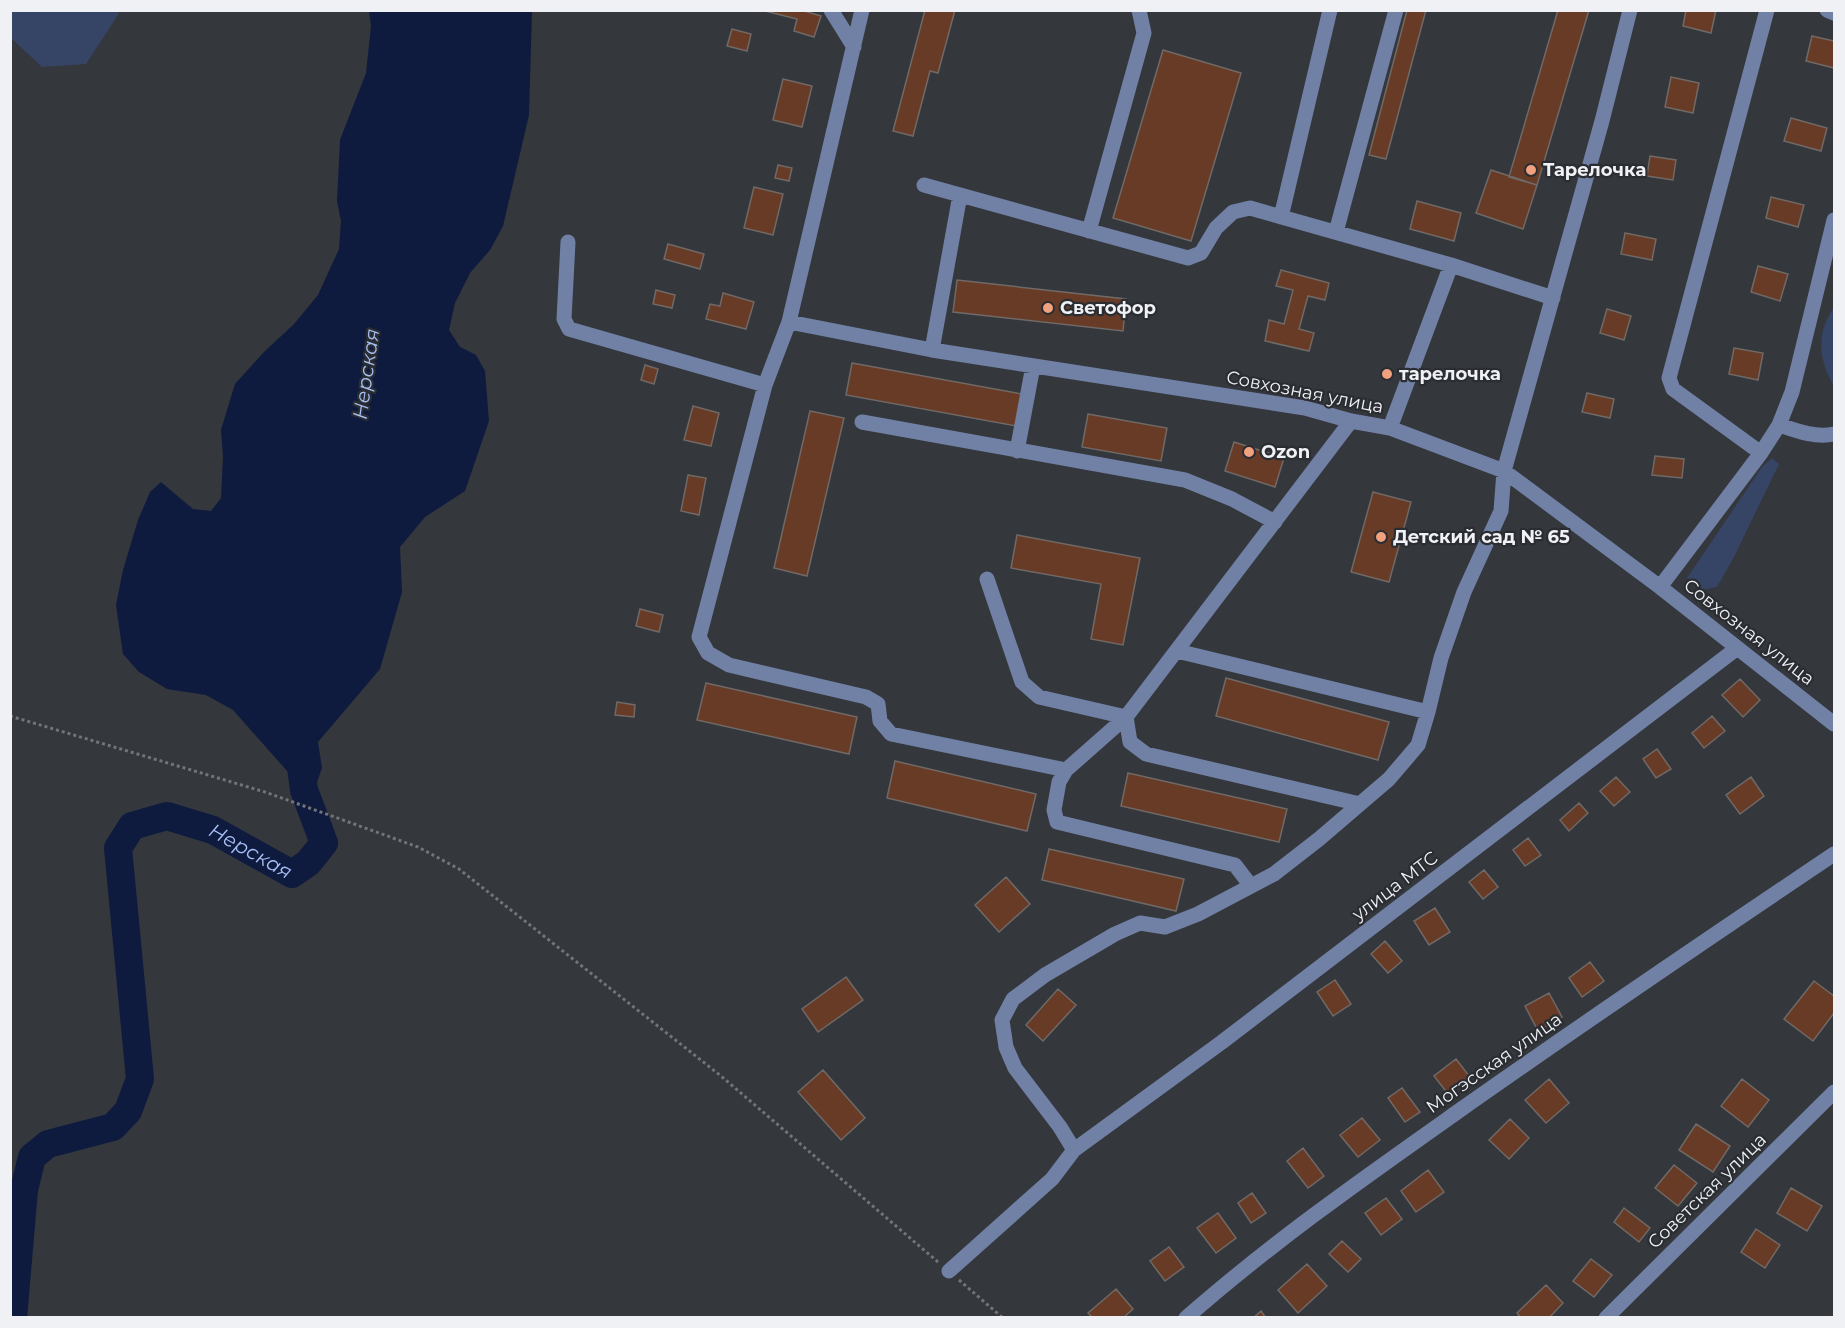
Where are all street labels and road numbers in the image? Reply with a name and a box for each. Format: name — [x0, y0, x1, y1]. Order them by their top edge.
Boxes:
street label: Совхозная улица — [1225, 366, 1385, 418]
street label: Совхозная улица — [1679, 574, 1819, 690]
street label: улица МТС — [1347, 847, 1442, 926]
street label: Могэсская улица — [1422, 1008, 1566, 1118]
street label: Советская улица — [1643, 1129, 1771, 1253]

